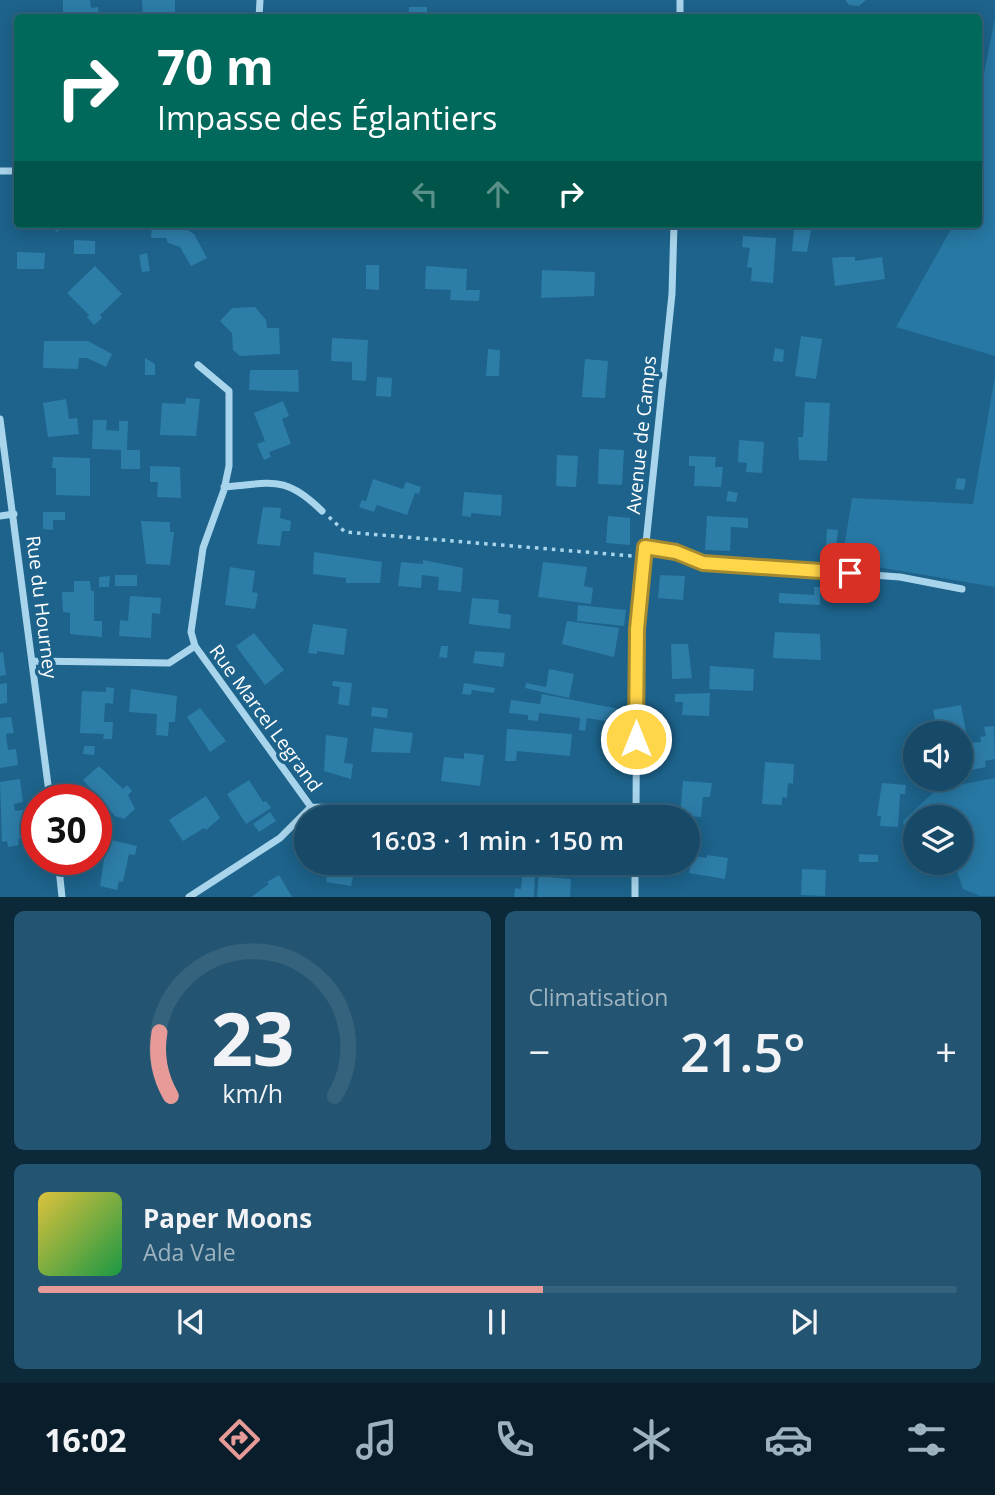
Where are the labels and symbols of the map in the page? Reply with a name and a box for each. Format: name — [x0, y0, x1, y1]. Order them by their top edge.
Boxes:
street label: Avenue de Camps — [620, 355, 662, 515]
street label: Rue du Hourney — [20, 534, 64, 680]
pin — [820, 543, 880, 603]
street label: Rue Marcel Legrand — [204, 639, 328, 797]
position arrow — [599, 702, 673, 776]
speed limit sign: 30 — [21, 784, 112, 875]

